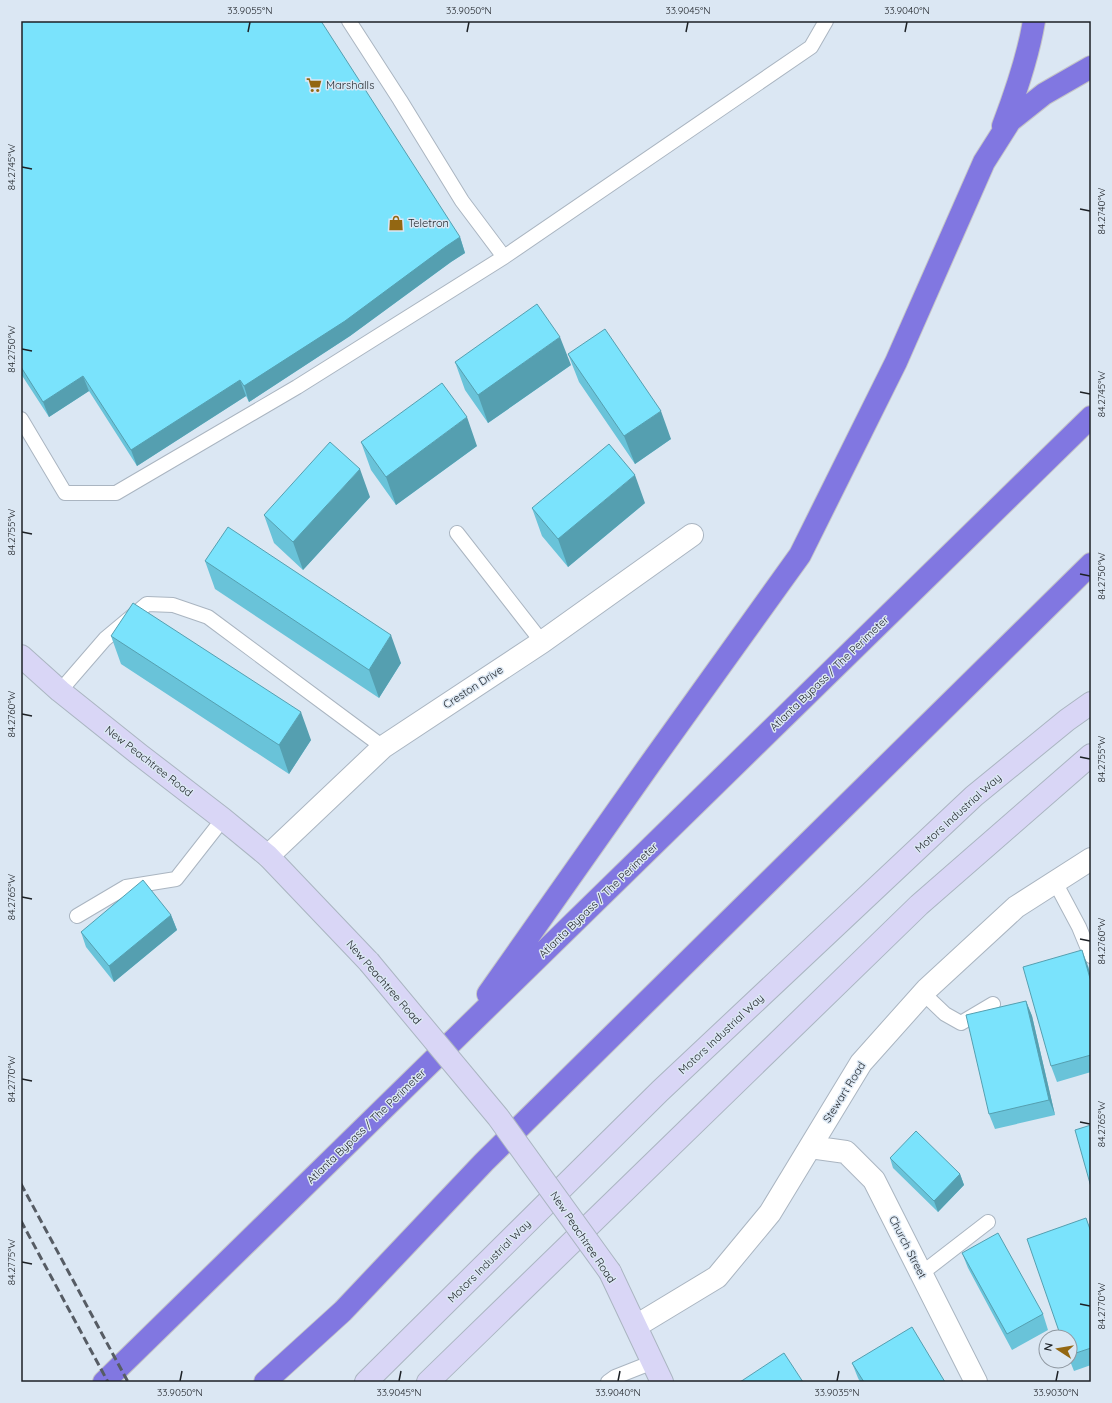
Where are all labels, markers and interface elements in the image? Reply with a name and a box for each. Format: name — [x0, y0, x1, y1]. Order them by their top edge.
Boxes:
text: 33.9055°N — [227, 4, 273, 17]
text: 33.9050°N — [446, 4, 492, 17]
text: 33.9045°N — [665, 4, 711, 17]
text: 33.9040°N — [884, 4, 930, 17]
supermarket icon: Marshalls — [305, 76, 323, 94]
place label: Marshalls — [326, 78, 374, 92]
text: 84.2745°W — [5, 143, 18, 190]
text: 84.2740°W — [1095, 187, 1108, 234]
shop icon: Teletron — [387, 214, 405, 232]
place label: Teletron — [408, 216, 449, 230]
text: 84.2750°W — [5, 325, 18, 373]
text: 84.2745°W — [1095, 370, 1108, 417]
text: 84.2755°W — [5, 508, 18, 555]
text: 84.2750°W — [1095, 552, 1108, 600]
street label: Atlanta Bypass / The Perimeter — [766, 612, 892, 734]
street label: Creston Drive — [440, 662, 506, 712]
text: 84.2760°W — [5, 690, 18, 737]
street label: New Peachtree Road — [102, 722, 196, 800]
text: 84.2755°W — [1095, 735, 1108, 782]
street label: Motors Industrial Way — [912, 770, 1004, 856]
street label: Atlanta Bypass / The Perimeter — [535, 839, 661, 961]
text: 84.2765°W — [5, 873, 18, 920]
text: 84.2760°W — [1095, 917, 1108, 964]
street label: New Peachtree Road — [344, 937, 424, 1027]
street label: Motors Industrial Way — [675, 991, 767, 1077]
text: 84.2770°W — [5, 1055, 18, 1103]
street label: Stewart Road — [820, 1059, 868, 1125]
street label: Atlanta Bypass / The Perimeter — [303, 1065, 429, 1187]
text: 84.2765°W — [1095, 1100, 1108, 1147]
street label: New Peachtree Road — [547, 1189, 619, 1285]
street label: Church Street — [886, 1213, 930, 1281]
street label: Motors Industrial Way — [445, 1217, 533, 1305]
text: 84.2775°W — [5, 1238, 18, 1285]
text: 84.2770°W — [1095, 1282, 1108, 1330]
north arrow — [1038, 1329, 1078, 1369]
text: N — [1041, 1342, 1056, 1352]
text: 33.9050°N — [157, 1386, 203, 1399]
text: 33.9045°N — [376, 1386, 422, 1399]
text: 33.9040°N — [595, 1386, 641, 1399]
text: 33.9035°N — [814, 1386, 860, 1399]
text: 33.9030°N — [1033, 1386, 1079, 1399]

